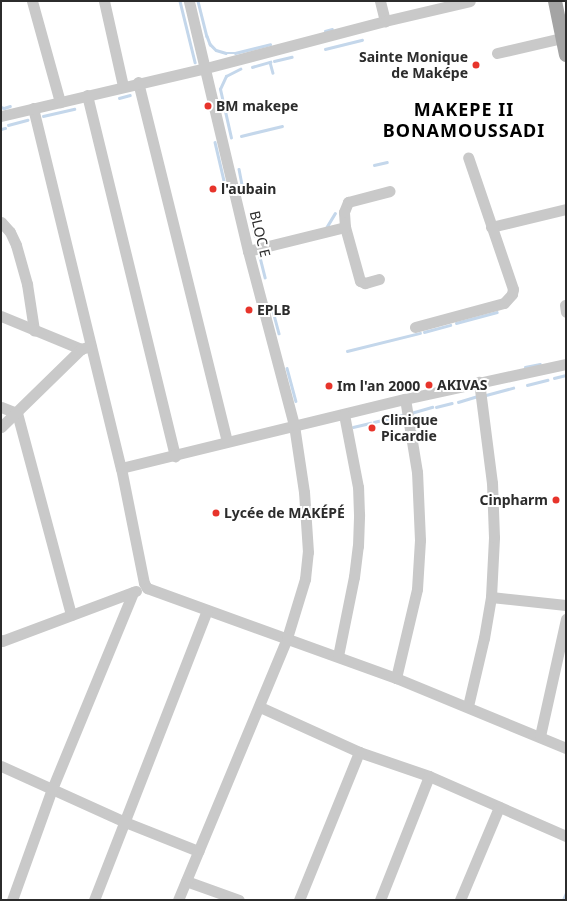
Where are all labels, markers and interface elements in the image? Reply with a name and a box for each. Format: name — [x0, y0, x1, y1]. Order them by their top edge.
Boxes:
place label: Sainte Monique de Maképe — [359, 49, 468, 82]
marker: Sainte Monique de Maképe — [471, 60, 481, 70]
place label: BM makepe — [216, 98, 298, 114]
district label: MAKEPE II BONAMOUSSADI — [383, 99, 545, 142]
marker: BM makepe — [203, 101, 213, 111]
place label: l'aubain — [221, 181, 276, 197]
marker: l'aubain — [208, 184, 218, 194]
street label: BLOC E — [246, 209, 274, 259]
place label: EPLB — [257, 302, 291, 318]
marker: EPLB — [244, 305, 254, 315]
place label: AKIVAS — [437, 377, 487, 393]
place label: Im l'an 2000 — [337, 378, 420, 394]
marker: AKIVAS — [424, 380, 434, 390]
marker: Im l'an 2000 — [324, 381, 334, 391]
place label: Clinique Picardie — [381, 412, 438, 444]
marker: Clinique Picardie — [366, 422, 378, 434]
place label: Cinpharm — [479, 492, 548, 508]
marker: Cinpharm — [551, 495, 561, 505]
place label: Lycée de MAKÉPÉ — [224, 505, 345, 521]
marker: Lycée de MAKÉPÉ — [211, 508, 221, 518]

